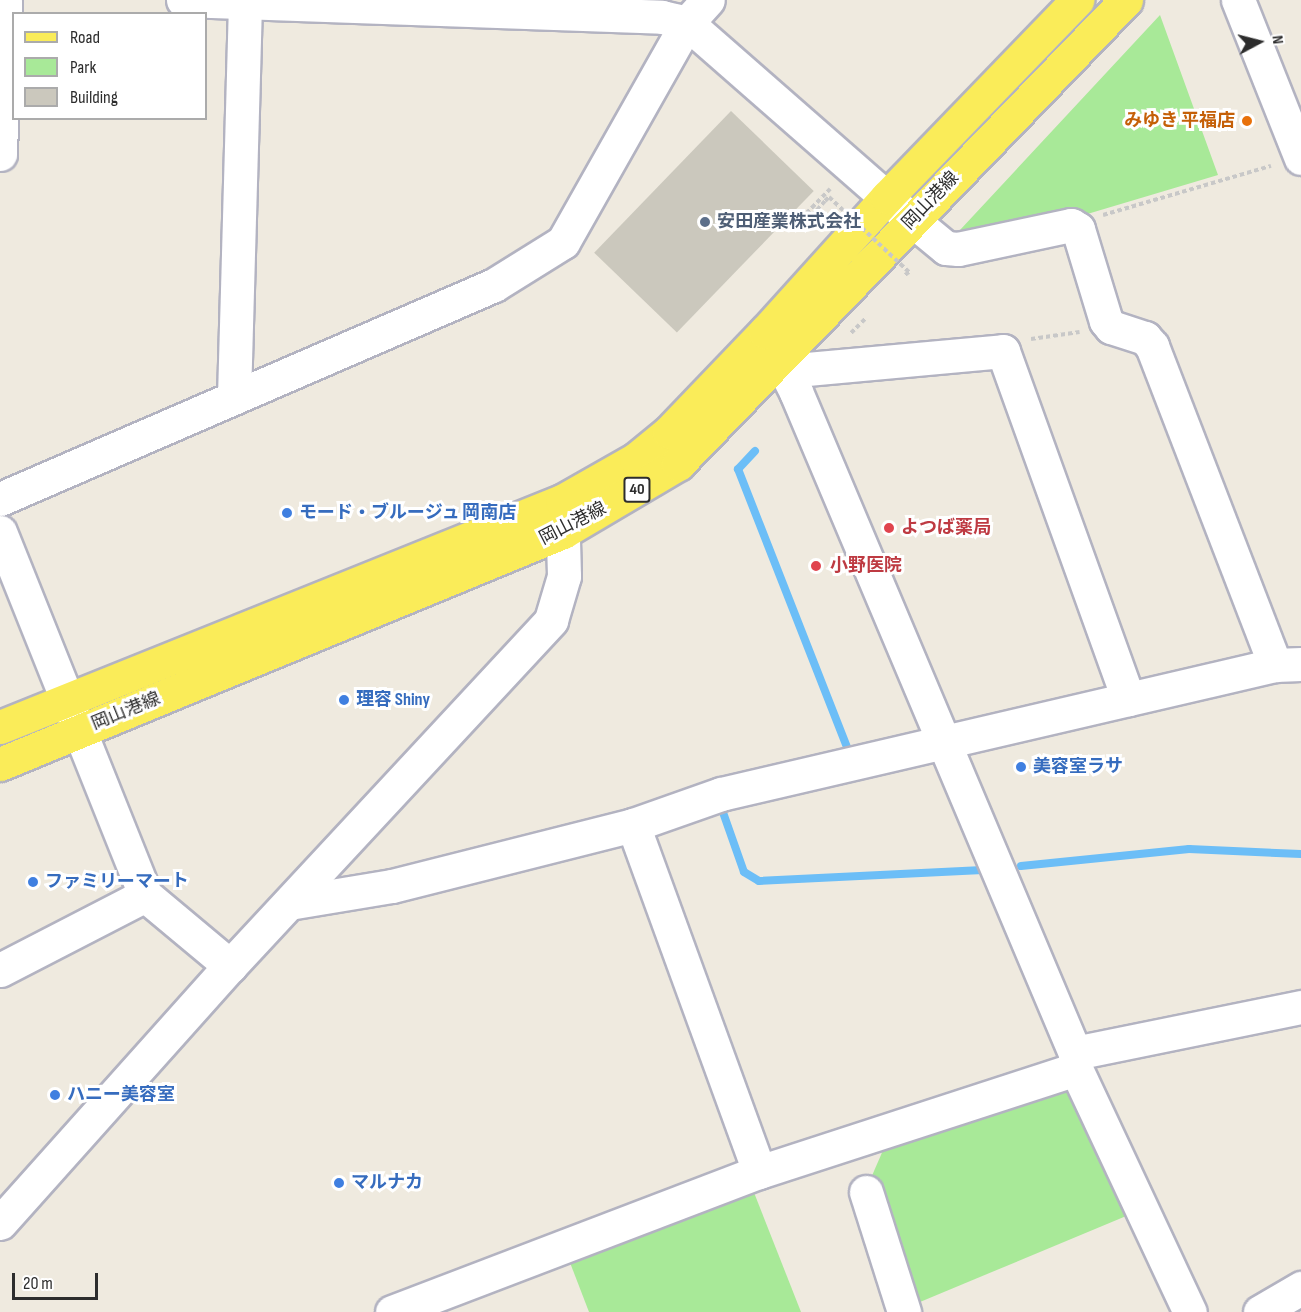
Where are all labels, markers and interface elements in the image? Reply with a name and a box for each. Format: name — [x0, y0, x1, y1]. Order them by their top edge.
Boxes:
legend — [12, 12, 207, 120]
north arrow — [1229, 12, 1289, 72]
text: Road — [70, 27, 100, 48]
text: N — [1267, 34, 1287, 45]
text: Park — [70, 57, 96, 78]
text: Building — [70, 87, 118, 108]
place label: みゆき 平福店 — [1124, 110, 1235, 132]
marker: みゆき 平福店 — [1240, 114, 1254, 128]
street label: 岡山港線 — [898, 168, 964, 234]
place label: 安田産業株式会社 — [717, 211, 861, 233]
marker: 安田産業株式会社 — [698, 215, 712, 229]
road number: 40 — [622, 477, 652, 503]
street label: 岡山港線 — [536, 498, 610, 550]
place label: モード・ブルージュ 岡南店 — [299, 502, 518, 524]
marker: モード・ブルージュ 岡南店 — [280, 506, 294, 520]
place label: よつば薬局 — [901, 517, 991, 539]
marker: よつば薬局 — [882, 521, 896, 535]
place label: 小野医院 — [830, 555, 902, 577]
marker: 小野医院 — [807, 557, 825, 575]
street label: 岡山港線 — [89, 689, 163, 735]
place label: 理容 Shiny — [356, 689, 430, 711]
marker: 理容 Shiny — [337, 693, 351, 707]
place label: 美容室ラサ — [1033, 756, 1123, 778]
marker: 美容室ラサ — [1014, 760, 1028, 774]
place label: ファミリーマート — [45, 871, 189, 893]
marker: ファミリーマート — [26, 875, 40, 889]
place label: ハニー美容室 — [67, 1084, 175, 1106]
marker: ハニー美容室 — [48, 1088, 62, 1102]
place label: マルナカ — [351, 1172, 423, 1194]
marker: マルナカ — [332, 1176, 346, 1190]
scale bar — [15, 1261, 100, 1299]
text: 20 m — [23, 1273, 53, 1294]

